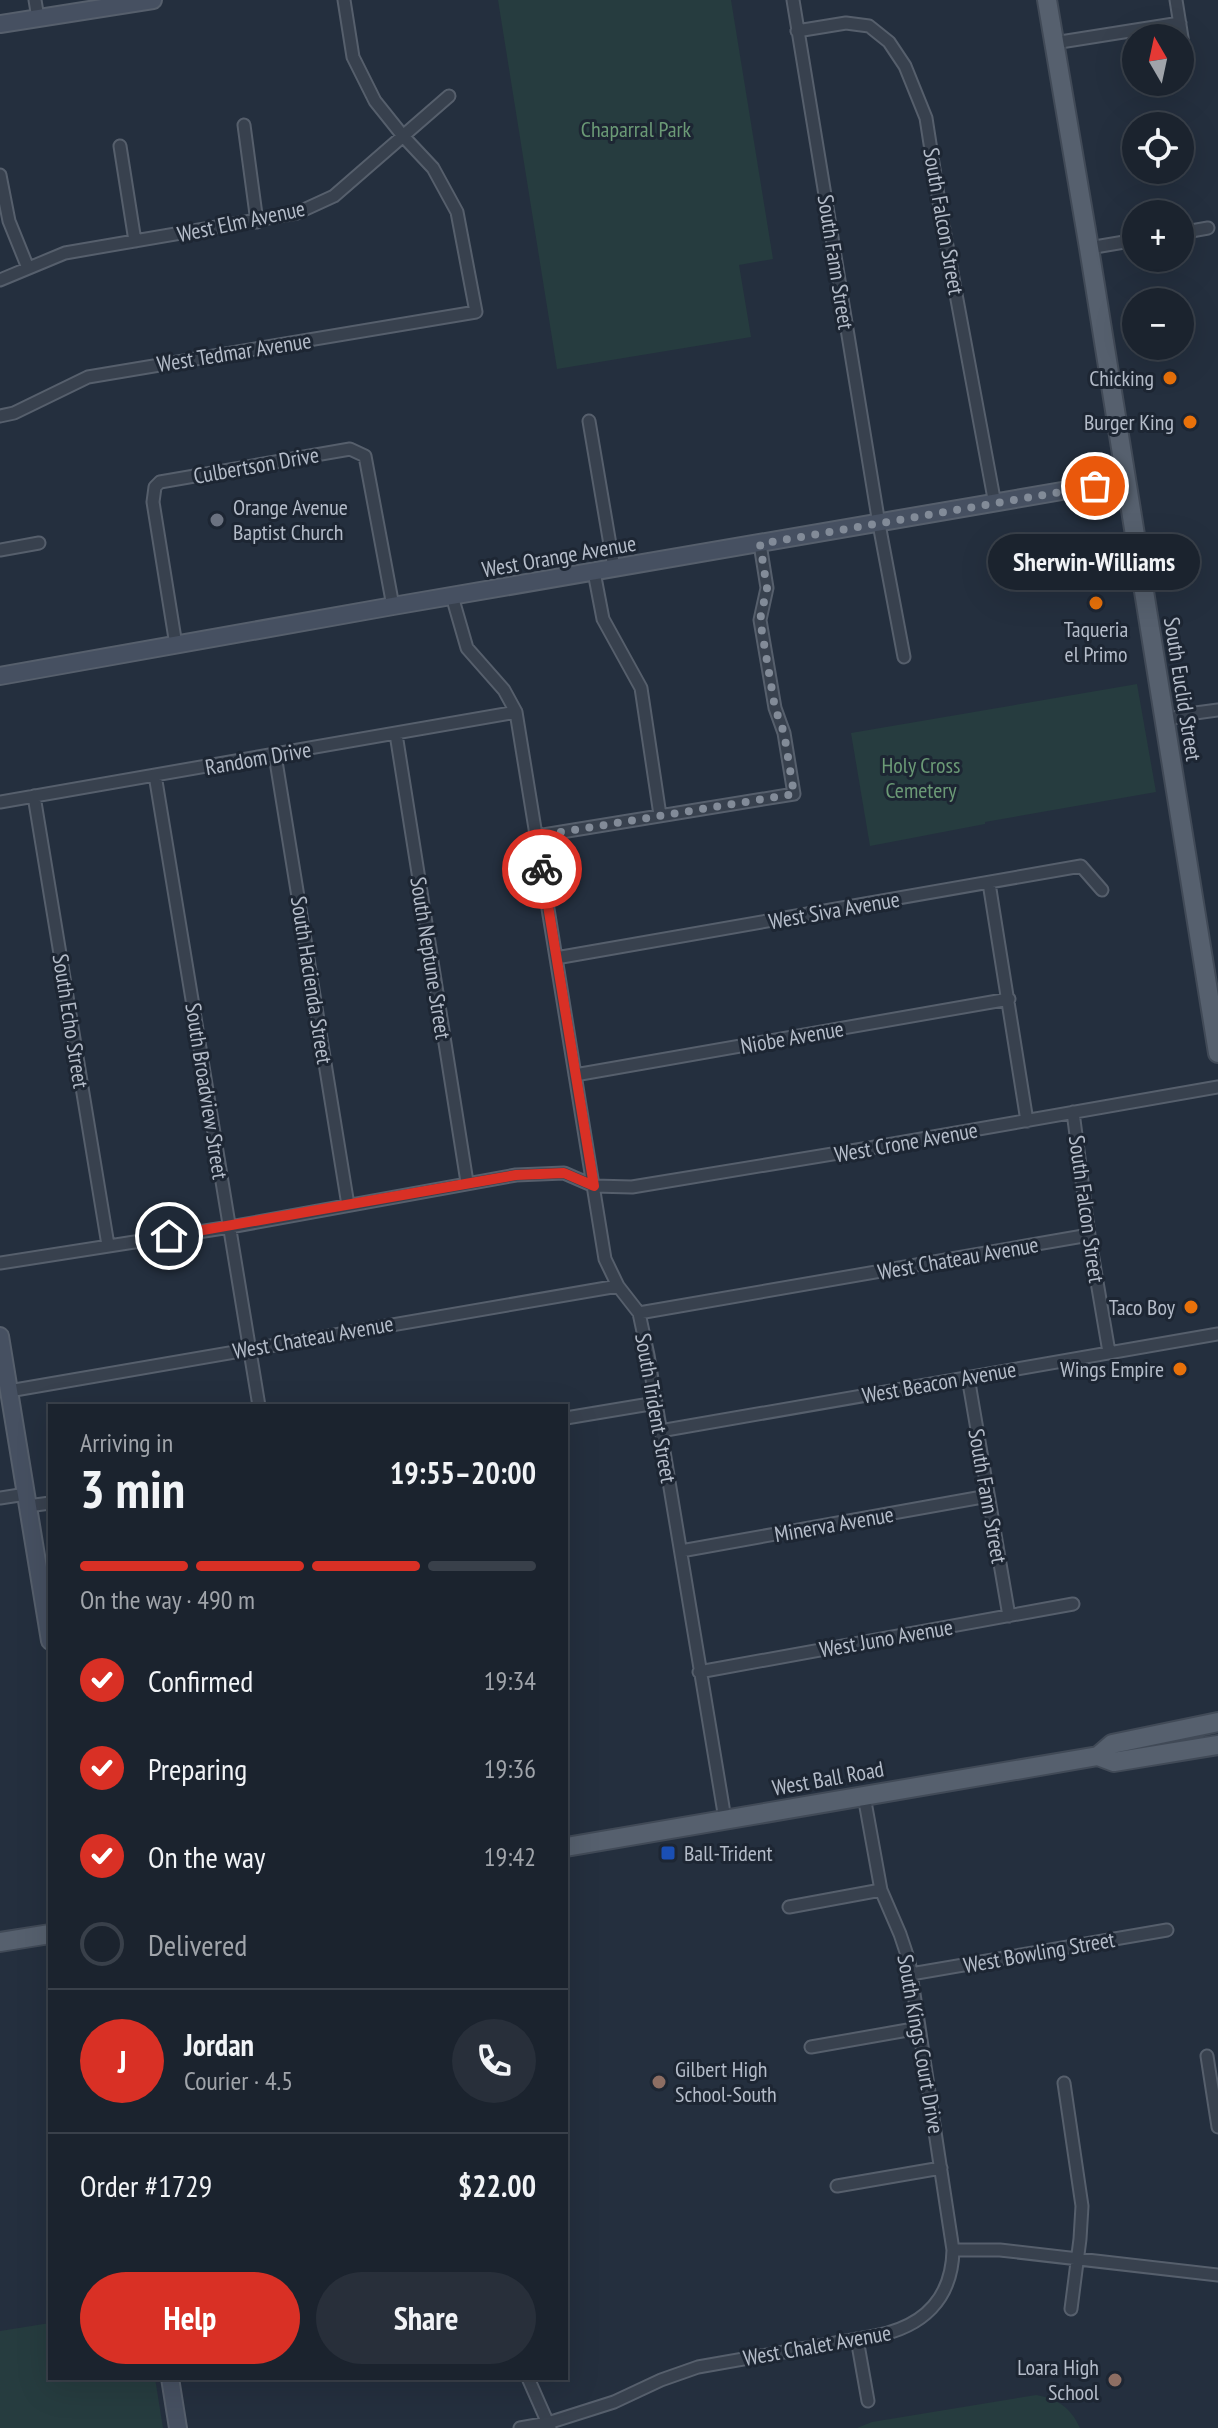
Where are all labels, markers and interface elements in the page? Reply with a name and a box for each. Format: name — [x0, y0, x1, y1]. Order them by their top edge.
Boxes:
north arrow — [1122, 24, 1194, 96]
map controls — [1122, 24, 1194, 360]
button: locate — [1122, 112, 1194, 184]
park label: Chaparral Park — [581, 115, 692, 143]
street label: South Falcon Street — [917, 145, 971, 297]
street label: South Fann Street — [812, 193, 860, 331]
street label: West Elm Avenue — [175, 194, 307, 248]
button: + — [1122, 200, 1194, 272]
button: − — [1122, 288, 1194, 360]
street label: West Tedmar Avenue — [155, 326, 313, 378]
place label: Chicking — [1089, 364, 1154, 392]
marker: Chicking — [1161, 369, 1179, 387]
place label: Burger King — [1084, 408, 1174, 436]
marker: Burger King — [1181, 413, 1199, 431]
street label: Culbertson Drive — [191, 440, 321, 490]
pin — [1061, 452, 1129, 520]
icon: bag — [1073, 464, 1117, 508]
place label: Orange Avenue Baptist Church — [233, 493, 348, 546]
marker: Orange Avenue Baptist Church — [208, 511, 226, 529]
street label: West Orange Avenue — [480, 529, 638, 583]
callout: Sherwin-Williams — [989, 534, 1201, 590]
text: Sherwin-Williams — [1013, 545, 1175, 578]
marker: Taqueria el Primo — [1087, 594, 1105, 612]
place label: Taqueria el Primo — [1064, 615, 1128, 668]
street label: South Euclid Street — [1158, 615, 1208, 763]
street label: Random Drive — [203, 735, 313, 781]
park label: Holy Cross Cemetery — [882, 751, 960, 804]
courier — [502, 829, 582, 909]
icon: bike — [520, 847, 564, 891]
street label: South Neptune Street — [404, 875, 458, 1041]
street label: West Siva Avenue — [766, 885, 902, 935]
street label: South Hacienda Street — [285, 894, 339, 1066]
street label: South Echo Street — [47, 952, 95, 1090]
street label: South Broadview Street — [179, 1001, 235, 1181]
street label: Niobe Avenue — [738, 1014, 846, 1060]
street label: West Crone Avenue — [832, 1116, 980, 1168]
street label: South Falcon Street — [1063, 1133, 1111, 1285]
pin — [135, 1202, 203, 1270]
icon: home — [147, 1214, 191, 1258]
street label: West Chateau Avenue — [875, 1230, 1041, 1286]
place label: Taco Boy — [1109, 1293, 1176, 1321]
marker: Taco Boy — [1182, 1298, 1200, 1316]
street label: West Chateau Avenue — [230, 1309, 396, 1365]
street label: South Trident Street — [629, 1331, 683, 1485]
street label: West Beacon Avenue — [860, 1355, 1018, 1409]
place label: Wings Empire — [1060, 1355, 1164, 1383]
marker: Wings Empire — [1171, 1360, 1189, 1378]
text: Arriving in — [80, 1426, 173, 1459]
street label: South Fann Street — [962, 1426, 1014, 1566]
text: 19:55–20:00 — [390, 1453, 536, 1492]
text: 3 min — [80, 1455, 185, 1522]
street label: Minerva Avenue — [772, 1500, 896, 1548]
text: On the way · 490 m — [80, 1583, 255, 1616]
street label: West Juno Avenue — [817, 1612, 955, 1664]
icon: check — [80, 1658, 124, 1702]
text: Confirmed — [148, 1661, 253, 1700]
text: 19:34 — [484, 1664, 536, 1697]
icon: check — [80, 1746, 124, 1790]
text: Preparing — [148, 1749, 247, 1788]
text: 19:36 — [484, 1752, 536, 1785]
street label: West Ball Road — [770, 1754, 886, 1802]
icon: check — [80, 1834, 124, 1878]
text: On the way — [148, 1837, 265, 1876]
place label: Ball-Trident — [684, 1839, 773, 1867]
text: 19:42 — [484, 1840, 536, 1873]
marker: Ball-Trident — [659, 1844, 677, 1862]
text: Delivered — [148, 1925, 247, 1964]
street label: West Bowling Street — [961, 1925, 1117, 1979]
street label: South Kings Court Drive — [891, 1952, 951, 2136]
button: phone — [452, 2019, 536, 2103]
text: Jordan — [184, 2025, 254, 2064]
text: J — [118, 2042, 126, 2081]
place label: Gilbert High School-South — [675, 2055, 777, 2108]
text: Courier · 4.5 — [184, 2064, 293, 2097]
marker: Gilbert High School-South — [650, 2073, 668, 2091]
text: Order #1729 — [80, 2166, 212, 2205]
text: $22.00 — [458, 2166, 536, 2205]
button: Help — [80, 2272, 300, 2364]
button: Share — [316, 2272, 536, 2364]
street label: West Chalet Avenue — [741, 2318, 893, 2372]
place label: Loara High School — [1017, 2353, 1100, 2406]
marker: Loara High School — [1106, 2371, 1124, 2389]

